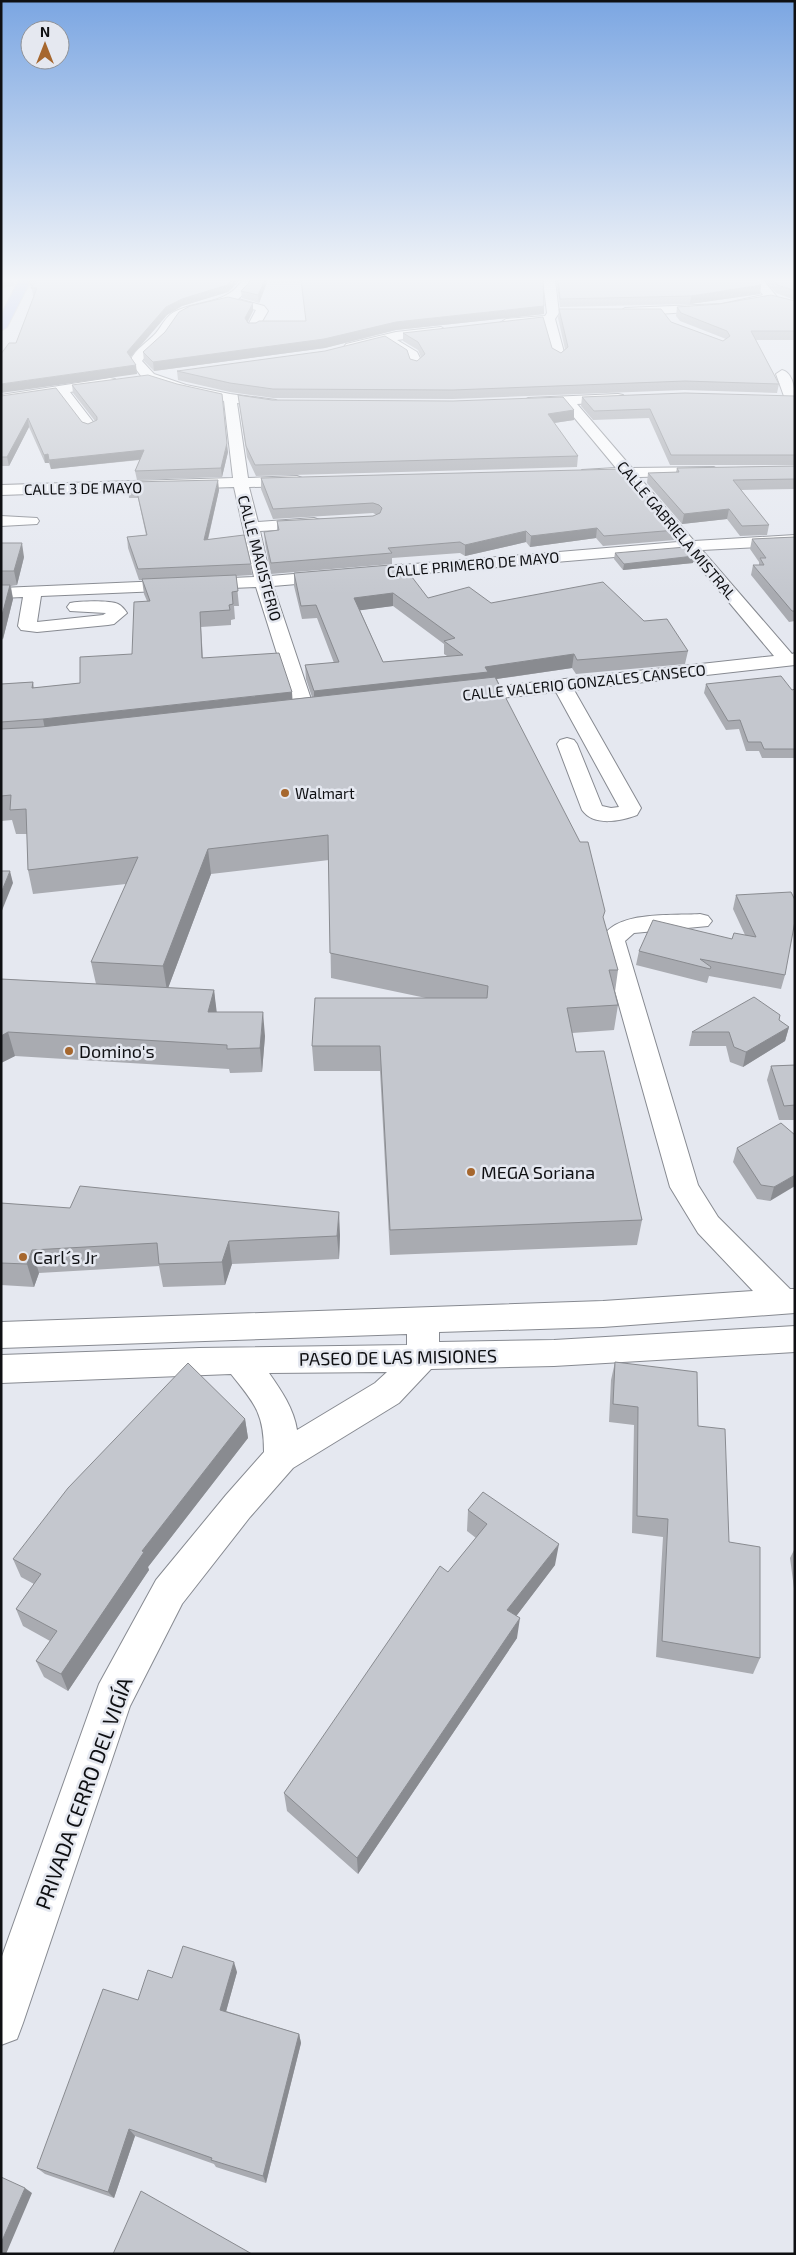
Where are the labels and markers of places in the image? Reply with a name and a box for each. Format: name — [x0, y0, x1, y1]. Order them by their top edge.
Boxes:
place label: Walmart — [295, 784, 355, 802]
marker: Walmart — [279, 787, 291, 799]
place label: Domino's — [79, 1040, 155, 1062]
marker: Domino's — [63, 1045, 75, 1057]
place label: MEGA Soriana — [481, 1161, 595, 1183]
marker: MEGA Soriana — [465, 1166, 477, 1178]
place label: Carl´s Jr — [33, 1246, 98, 1268]
marker: Carl´s Jr — [17, 1251, 29, 1263]

